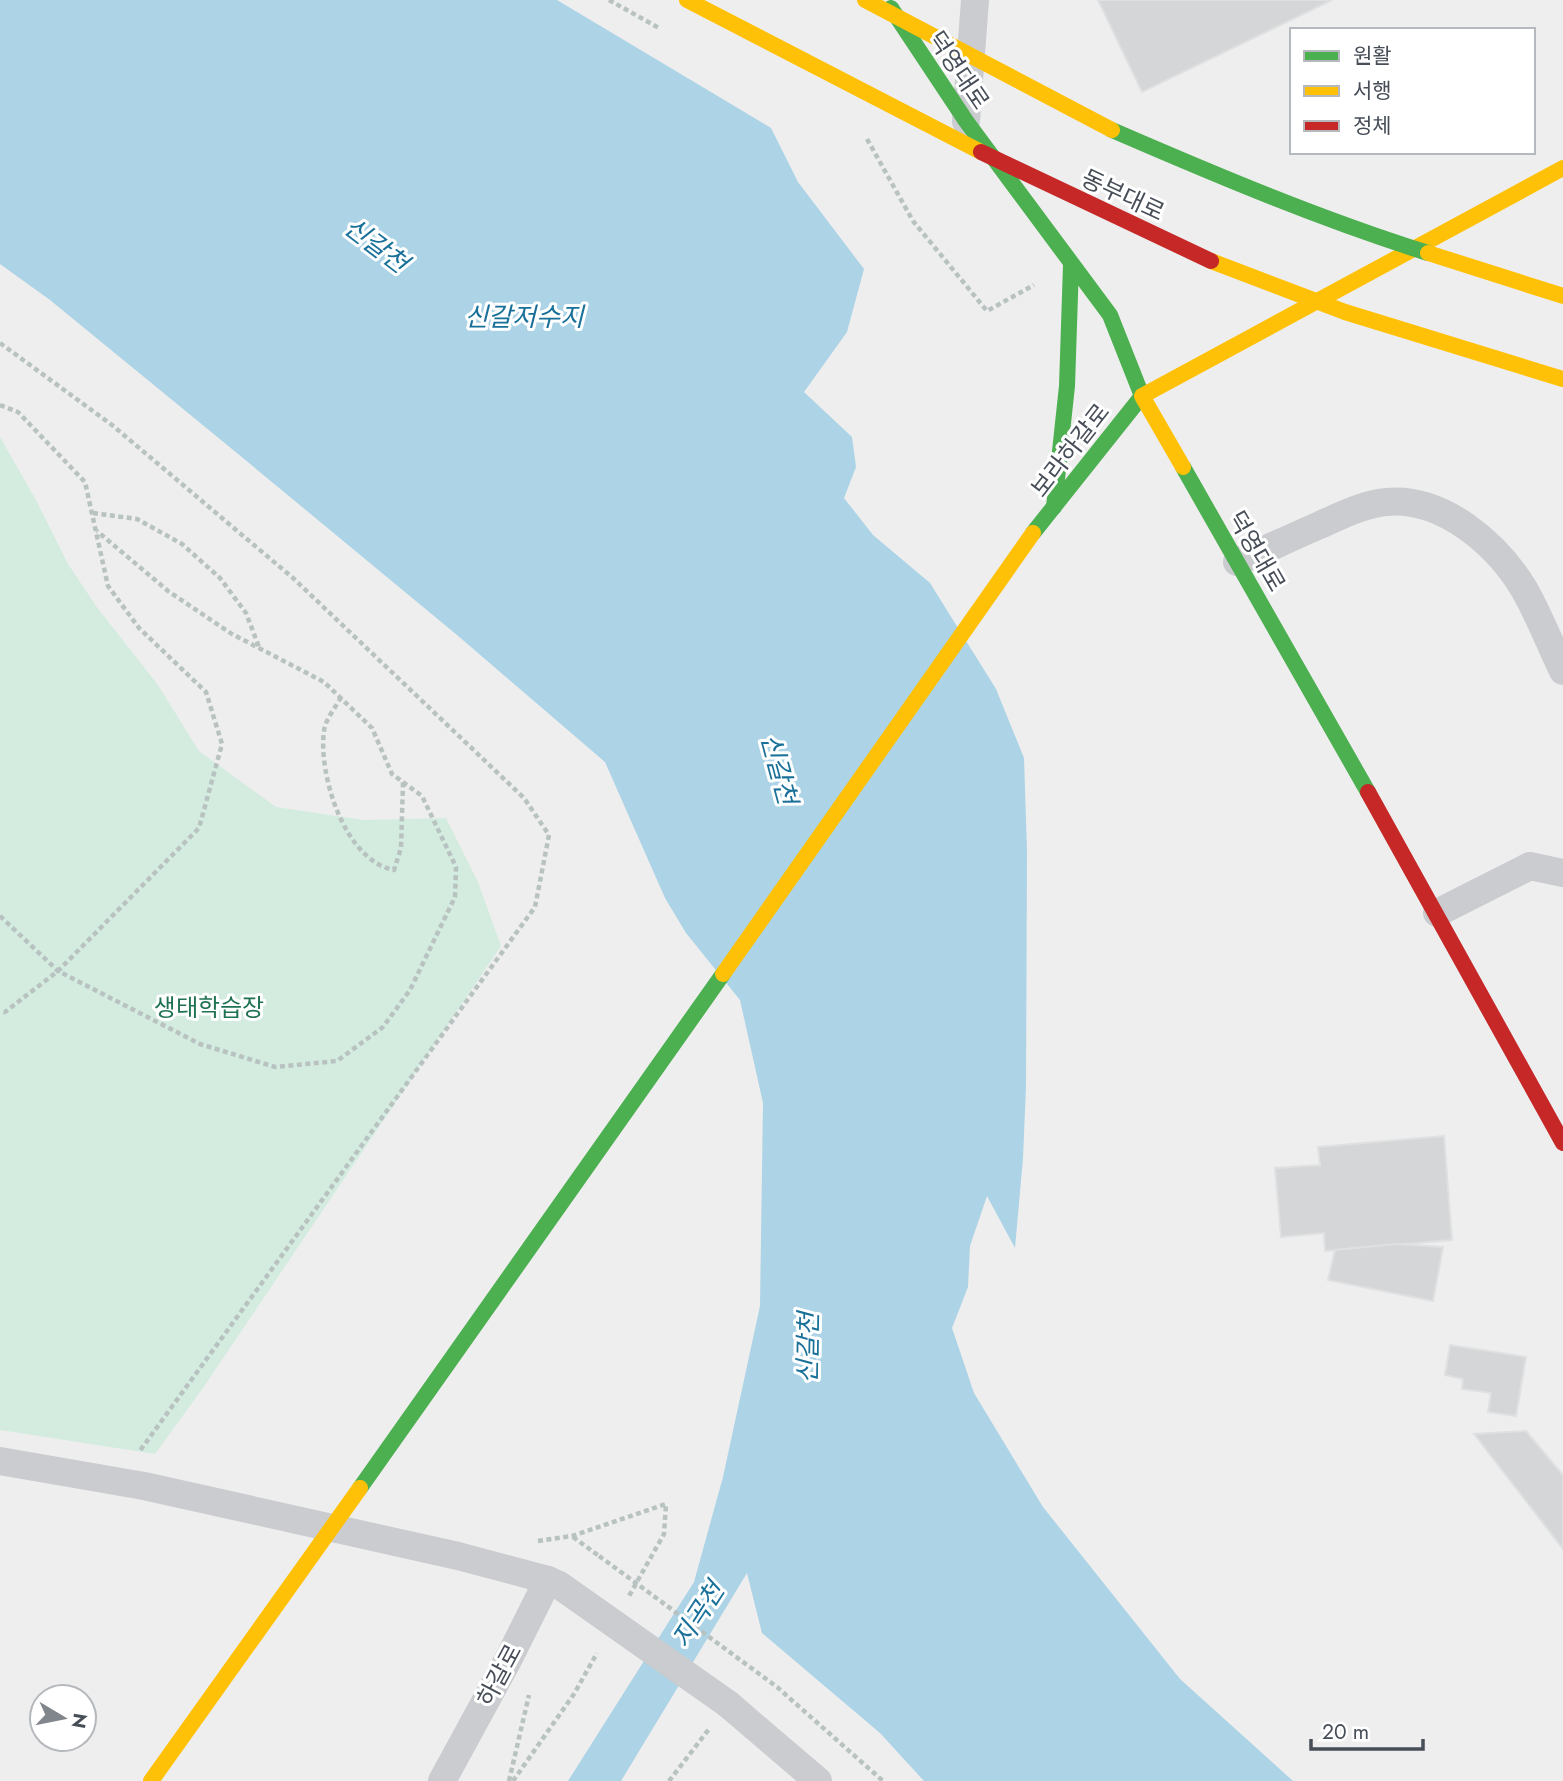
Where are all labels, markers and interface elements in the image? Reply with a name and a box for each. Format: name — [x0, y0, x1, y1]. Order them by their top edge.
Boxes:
street label: 덕영대로 — [920, 24, 998, 116]
legend — [1290, 28, 1535, 154]
text: 원활 — [1353, 41, 1392, 71]
text: 서행 — [1353, 76, 1392, 106]
text: 정체 — [1353, 111, 1392, 141]
street label: 동부대로 — [1076, 160, 1170, 230]
water label: 신갈천 — [336, 208, 419, 284]
water label: 신갈저수지 — [464, 298, 586, 336]
street label: 보라하갈로 — [1022, 396, 1118, 504]
street label: 덕영대로 — [1220, 504, 1294, 598]
water label: 신갈천 — [751, 729, 807, 812]
park label: 생태학습장 — [154, 990, 264, 1025]
water label: 신갈천 — [788, 1309, 828, 1384]
water label: 지곡천 — [663, 1572, 735, 1655]
street label: 하갈로 — [468, 1638, 530, 1712]
north arrow — [28, 1683, 98, 1753]
scale bar — [1311, 1708, 1423, 1752]
text: N — [65, 1711, 94, 1731]
text: 20 m — [1322, 1717, 1369, 1747]

